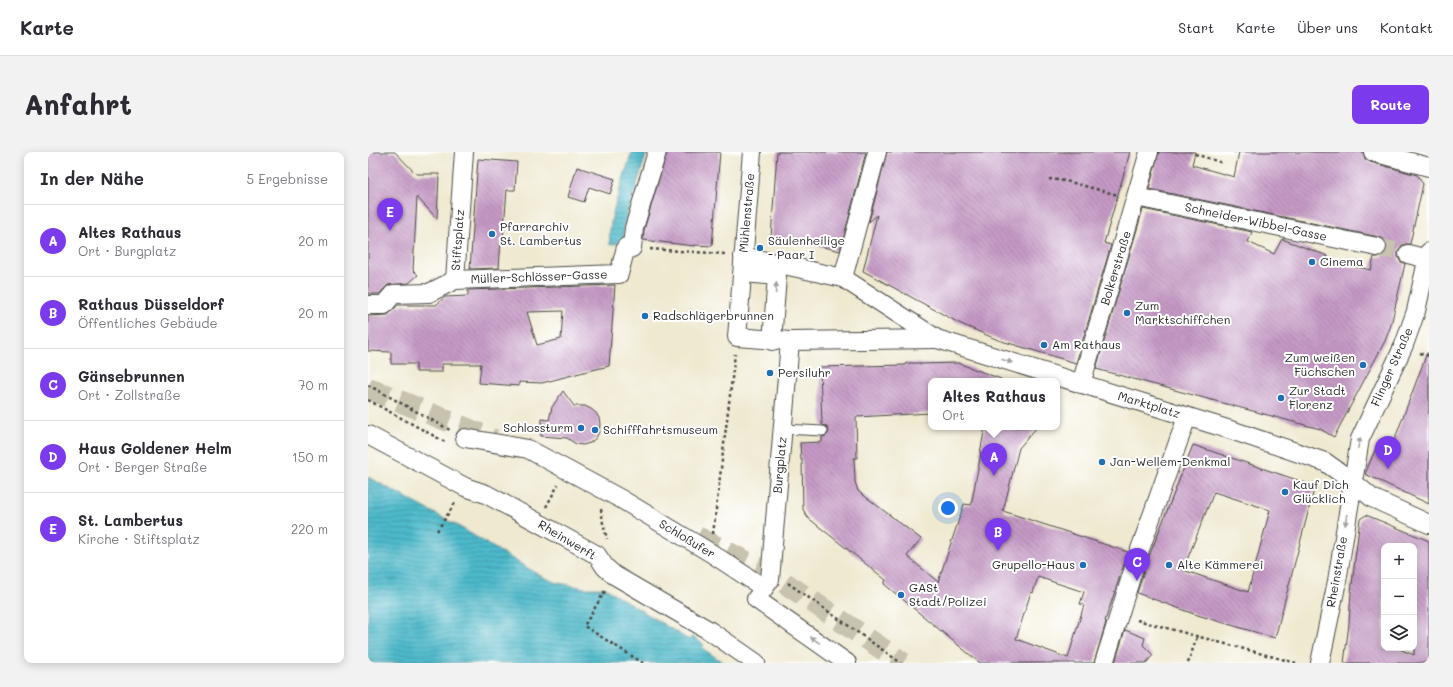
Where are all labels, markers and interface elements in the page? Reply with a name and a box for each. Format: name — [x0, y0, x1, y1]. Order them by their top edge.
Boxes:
text: Karte — [20, 15, 74, 40]
text: Start — [1178, 18, 1214, 37]
text: Karte — [1236, 18, 1275, 37]
text: Über uns — [1297, 18, 1358, 37]
text: Kontakt — [1380, 18, 1433, 37]
button: Route — [1352, 85, 1429, 124]
text: Anfahrt — [24, 86, 132, 122]
text: In der Nähe — [40, 167, 144, 189]
text: 5 Ergebnisse — [247, 170, 328, 187]
street label: Mühlenstraße — [735, 173, 757, 253]
pin: E — [377, 198, 403, 231]
street label: Schneider-Wibbel-Gasse — [1184, 198, 1329, 244]
street label: Stiftsplatz — [447, 208, 467, 271]
place label: Pfarrarchiv St. Lambertus — [500, 218, 582, 248]
text: Altes Rathaus — [78, 222, 181, 242]
marker: Pfarrarchiv St. Lambertus — [487, 229, 497, 239]
street label: Bolkerstraße — [1096, 229, 1134, 307]
text: A — [48, 232, 58, 249]
text: 20 m — [298, 232, 328, 249]
place label: Säulenheilige - Paar I — [768, 232, 845, 262]
text: Ort · Burgplatz — [78, 242, 176, 259]
marker: Säulenheilige - Paar I — [755, 243, 765, 253]
place label: Cinema — [1320, 253, 1363, 269]
marker: Cinema — [1307, 257, 1317, 267]
street label: Müller-Schlösser-Gasse — [470, 266, 608, 286]
one-way arrow — [772, 282, 779, 294]
text: Rathaus Düsseldorf — [78, 294, 224, 314]
place label: Zum Marktschiffchen — [1135, 297, 1230, 327]
text: B — [49, 304, 57, 321]
text: 20 m — [298, 304, 328, 321]
place label: Radschlägerbrunnen — [653, 307, 774, 323]
marker: Zum Marktschiffchen — [1122, 308, 1132, 318]
marker: Radschlägerbrunnen — [640, 311, 650, 321]
text: Öffentliches Gebäude — [78, 314, 218, 331]
street label: Flinger Straße — [1367, 325, 1416, 409]
place label: Am Rathaus — [1052, 336, 1121, 352]
marker: Am Rathaus — [1039, 340, 1049, 350]
place label: Zum weißen Füchschen — [1285, 349, 1355, 379]
one-way arrow — [1001, 358, 1013, 364]
marker: Zum weißen Füchschen — [1358, 360, 1368, 370]
place label: Persiluhr — [778, 364, 831, 380]
text: Gänsebrunnen — [78, 366, 185, 386]
marker: Persiluhr — [765, 368, 775, 378]
text: C — [48, 376, 58, 393]
text: 70 m — [298, 376, 328, 393]
popup — [928, 378, 1060, 430]
place label: Zur Stadt Florenz — [1289, 382, 1346, 412]
text: Ort · Zollstraße — [78, 386, 180, 403]
text: Altes Rathaus — [942, 386, 1046, 406]
street label: Marktplatz — [1116, 387, 1183, 421]
marker: Zur Stadt Florenz — [1276, 393, 1286, 403]
text: Ort — [942, 406, 965, 423]
place label: Schlossturm — [503, 419, 573, 435]
place label: Schifffahrtsmuseum — [603, 421, 718, 437]
marker: Schlossturm — [576, 423, 586, 433]
marker: Schifffahrtsmuseum — [590, 425, 600, 435]
street label: Burgplatz — [769, 436, 789, 494]
pin: D — [1375, 436, 1401, 469]
one-way arrow — [1357, 437, 1363, 449]
text: Haus Goldener Helm — [78, 438, 232, 458]
pin: A — [981, 443, 1007, 476]
text: D — [48, 448, 58, 465]
text: 150 m — [292, 448, 328, 465]
place label: Jan-Wellem-Denkmal — [1110, 453, 1231, 469]
marker: Jan-Wellem-Denkmal — [1097, 457, 1107, 467]
text: Ort · Berger Straße — [78, 458, 207, 475]
place label: Kauf Dich Glücklich — [1293, 476, 1349, 506]
marker: Kauf Dich Glücklich — [1280, 487, 1290, 497]
your location — [938, 498, 958, 518]
text: St. Lambertus — [78, 510, 183, 530]
one-way arrow — [1343, 514, 1349, 526]
street label: Schloßufer — [656, 515, 719, 561]
street label: Rheinwerft — [536, 516, 599, 563]
pin: B — [985, 518, 1011, 551]
text: E — [49, 520, 57, 537]
text: 220 m — [291, 520, 328, 537]
text: Kirche · Stiftsplatz — [78, 530, 200, 547]
street label: Rheinstraße — [1322, 535, 1350, 609]
map controls — [1381, 543, 1417, 651]
button: + — [1381, 543, 1417, 579]
pin: C — [1124, 548, 1150, 581]
place label: Grupello-Haus — [992, 556, 1075, 572]
place label: Alte Kämmerei — [1177, 556, 1263, 572]
marker: Grupello-Haus — [1078, 560, 1088, 570]
marker: Alte Kämmerei — [1164, 560, 1174, 570]
place label: GASt Stadt/Polizei — [909, 579, 987, 609]
button: − — [1381, 579, 1417, 615]
marker: GASt Stadt/Polizei — [896, 590, 906, 600]
button: layers — [1381, 615, 1417, 651]
one-way arrow — [810, 636, 820, 644]

